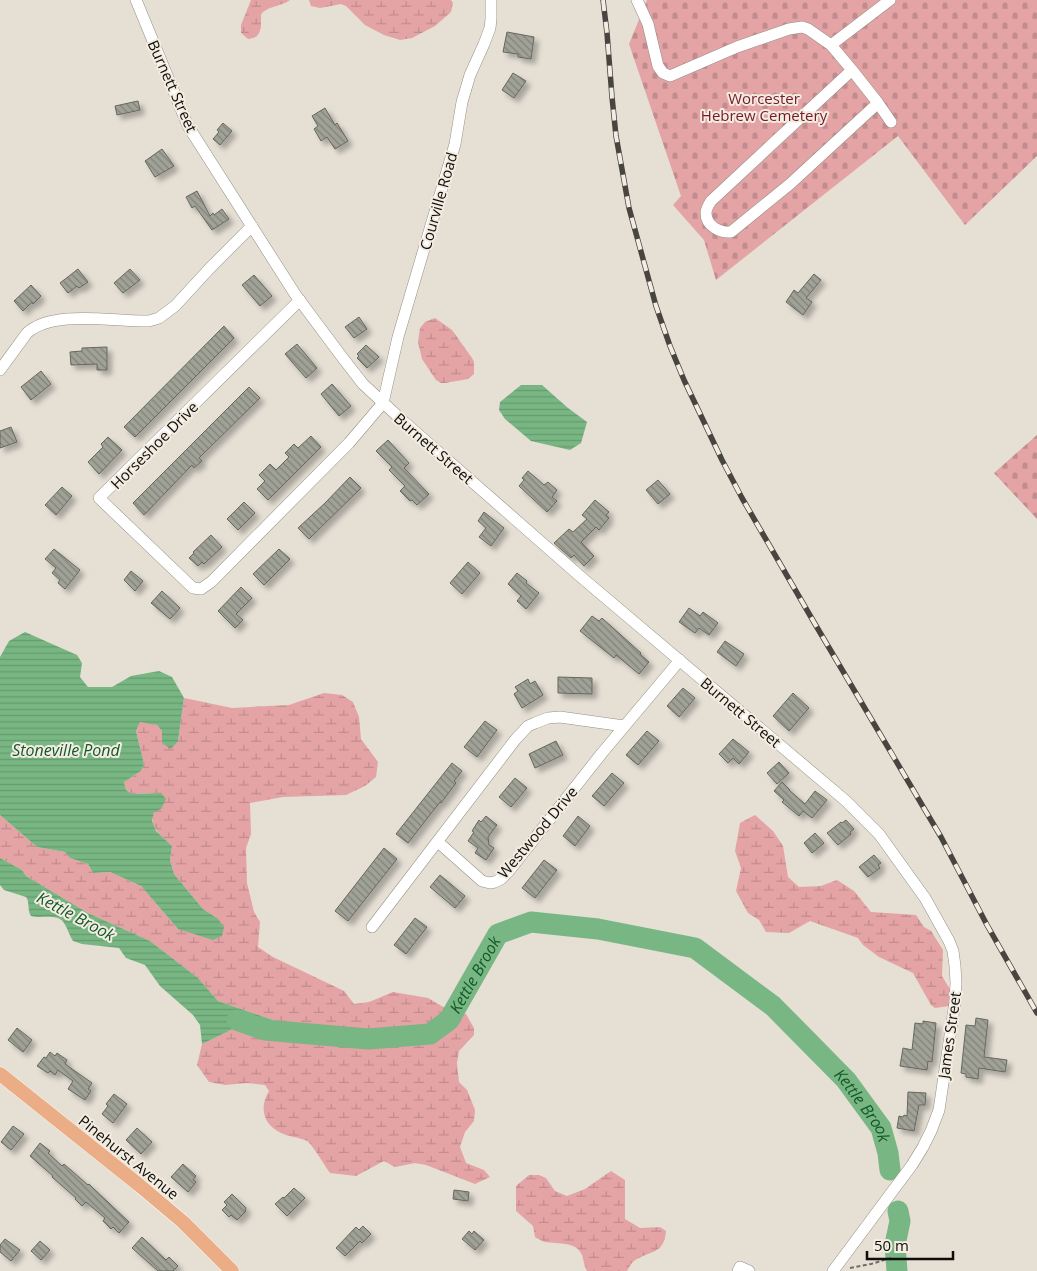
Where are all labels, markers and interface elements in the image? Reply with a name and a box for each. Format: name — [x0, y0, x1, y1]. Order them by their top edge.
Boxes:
street label: Burnett Street — [144, 37, 202, 135]
park label: Worcester Hebrew Cemetery — [701, 88, 828, 125]
street label: Courville Road — [414, 150, 462, 252]
street label: Horseshoe Drive — [106, 397, 202, 493]
street label: Burnett Street — [390, 408, 478, 488]
street label: Burnett Street — [697, 672, 785, 752]
water label: Stoneville Pond — [12, 739, 121, 761]
street label: Westwood Drive — [493, 782, 581, 882]
water label: Kettle Brook — [33, 886, 120, 946]
water label: Kettle Brook — [444, 931, 506, 1017]
street label: James Street — [933, 990, 965, 1082]
water label: Kettle Brook — [830, 1064, 896, 1146]
street label: Pinehurst Avenue — [75, 1110, 183, 1204]
scale bar — [867, 1228, 953, 1260]
text: 50 m — [874, 1235, 909, 1255]

